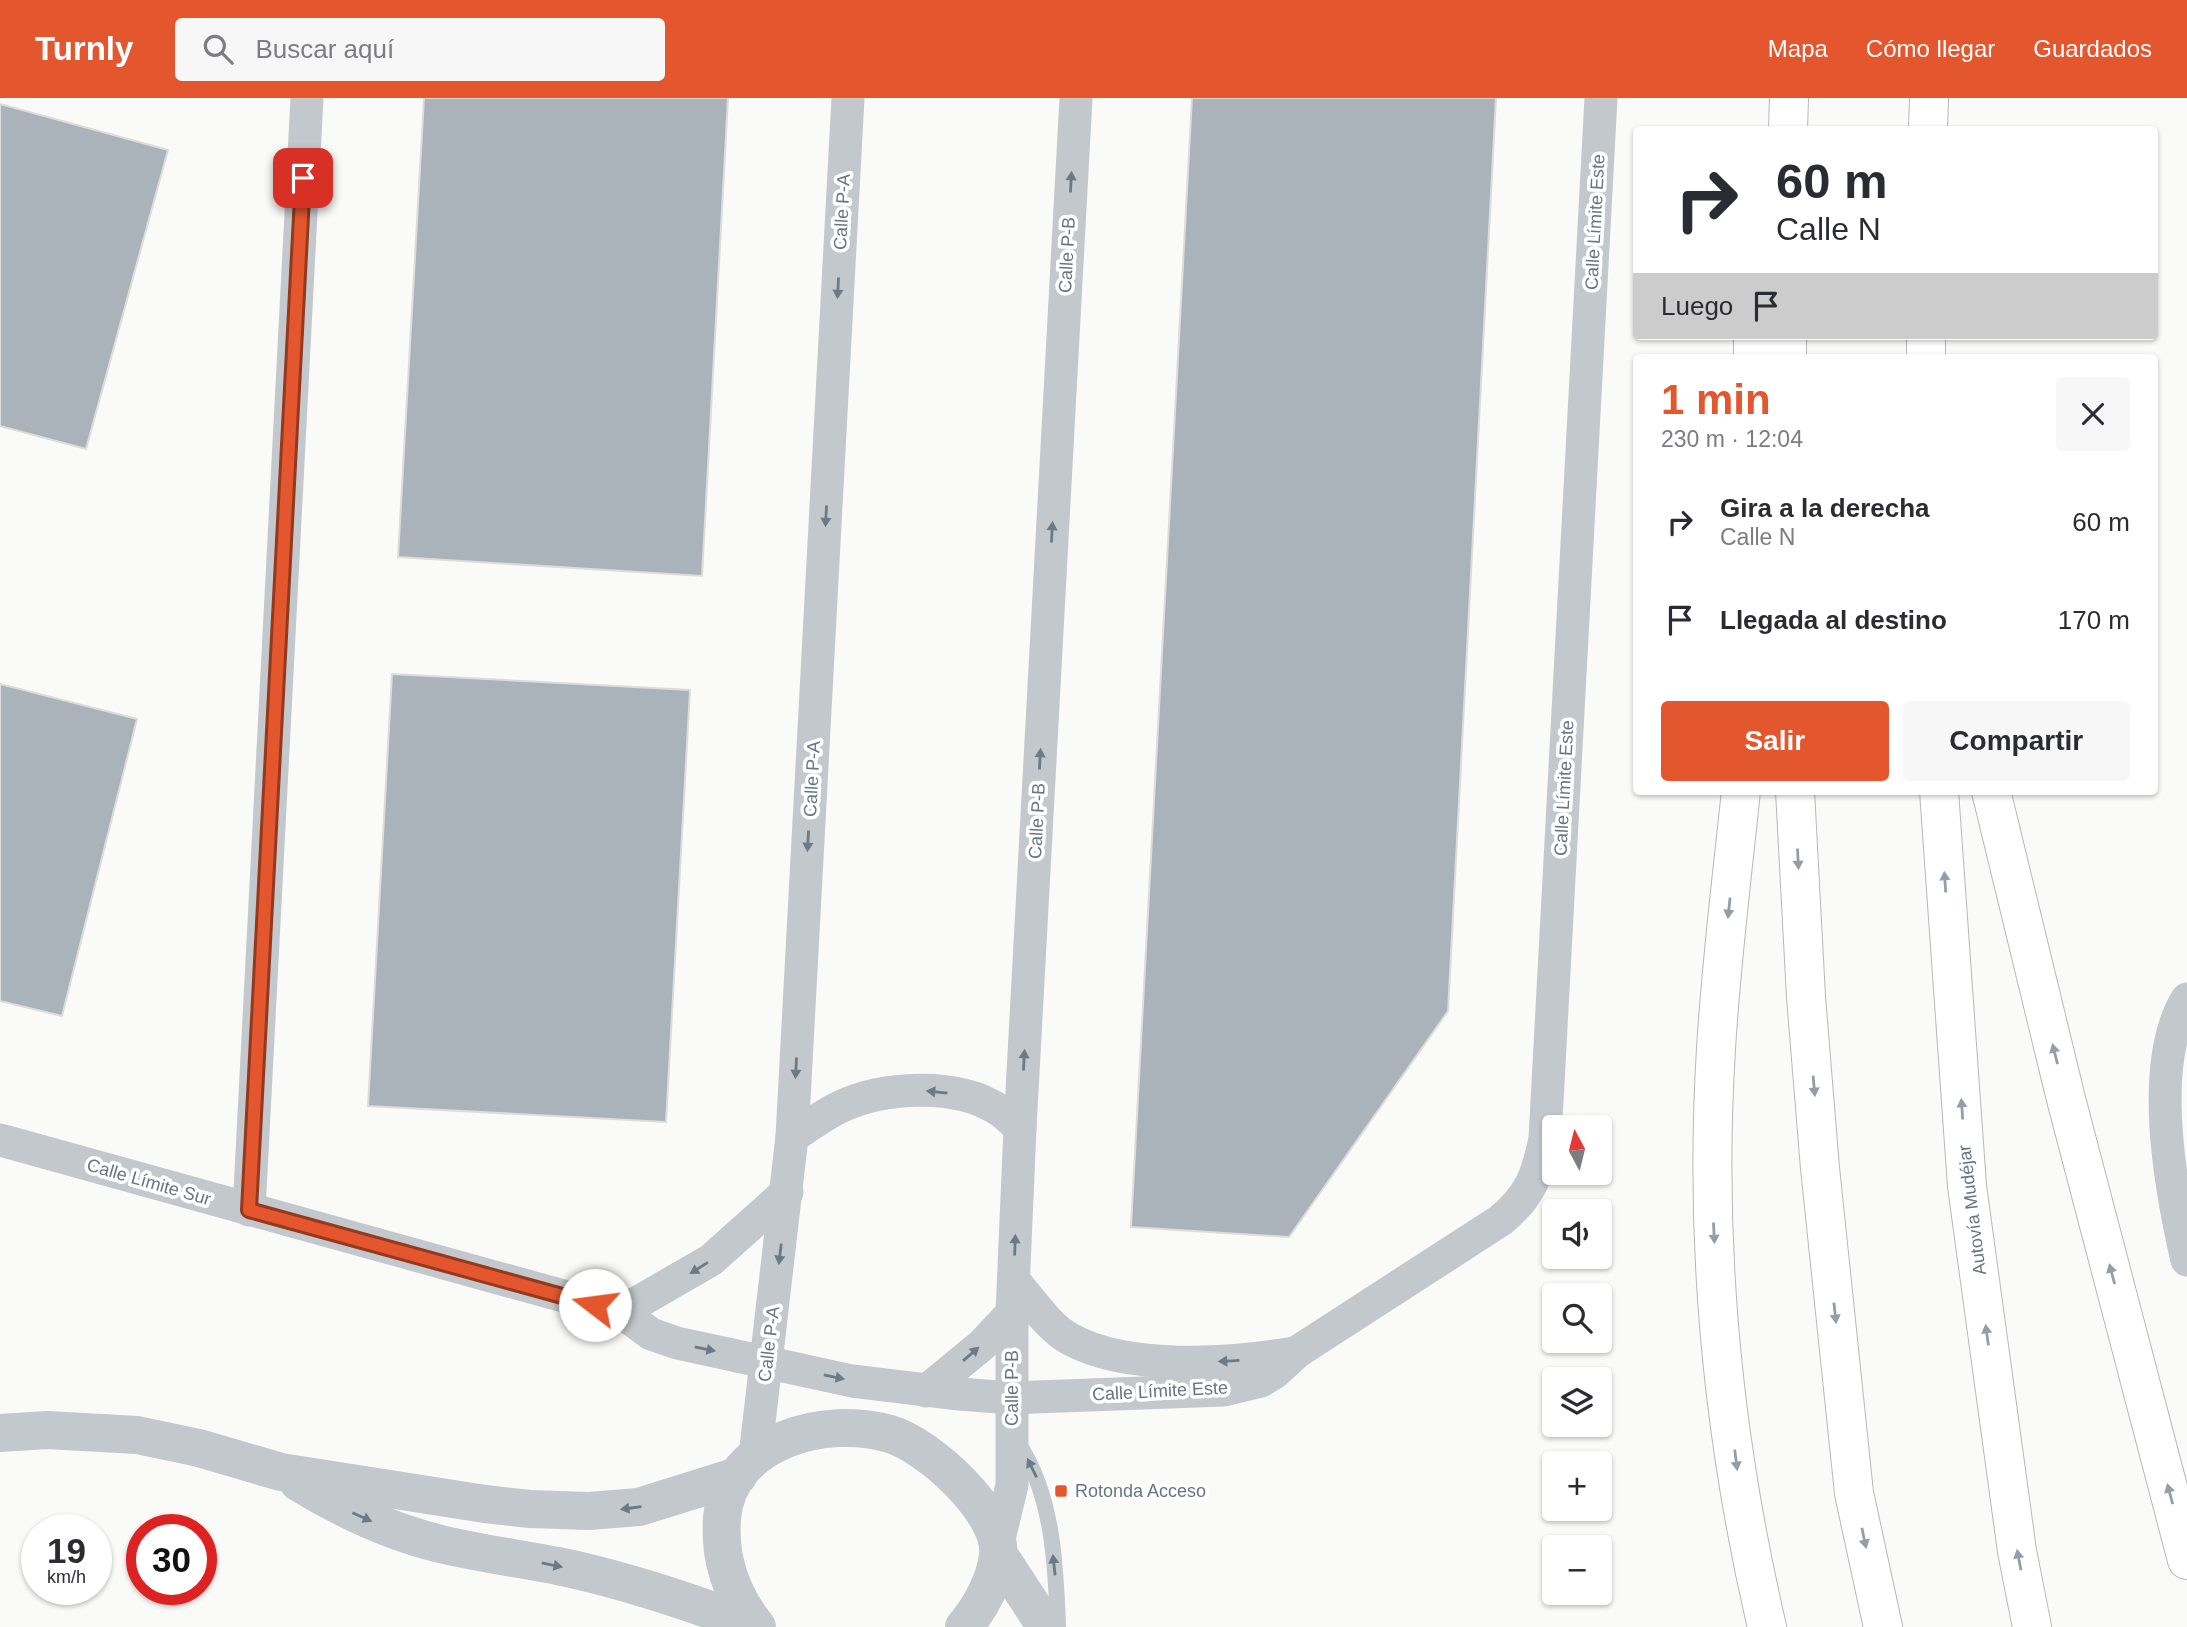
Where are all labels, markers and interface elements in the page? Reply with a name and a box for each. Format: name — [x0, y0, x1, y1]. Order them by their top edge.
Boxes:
search box — [175, 18, 665, 81]
text: Turnly — [35, 30, 133, 67]
icon: search — [199, 30, 237, 68]
text: Buscar aquí — [255, 34, 394, 64]
text: Mapa — [1768, 35, 1828, 62]
text: Cómo llegar — [1866, 35, 1995, 62]
text: Guardados — [2033, 35, 2152, 62]
pin — [273, 148, 333, 208]
street label: Calle Límite Este — [1581, 154, 1609, 290]
icon: right — [1661, 154, 1752, 245]
text: 60 m — [1776, 154, 1888, 208]
icon: arrive — [284, 159, 322, 197]
one-way arrow — [1066, 171, 1077, 193]
street label: Calle P-A — [830, 174, 854, 250]
text: Calle N — [1776, 211, 1881, 247]
street label: Calle P-B — [1055, 217, 1079, 293]
one-way arrow — [832, 278, 843, 300]
icon: arrive — [1747, 287, 1785, 325]
text: Luego — [1661, 291, 1733, 321]
text: 1 min — [1661, 376, 1771, 423]
button: close — [2056, 377, 2130, 451]
text: 230 m · 12:04 — [1661, 426, 1803, 452]
text: Gira a la derecha — [1720, 493, 1930, 523]
icon: right — [1661, 503, 1699, 541]
one-way arrow — [820, 505, 831, 527]
text: 60 m — [2072, 507, 2130, 537]
one-way arrow — [1047, 521, 1058, 543]
text: Calle N — [1720, 524, 1795, 550]
icon: arrive — [1661, 601, 1699, 639]
text: Llegada al destino — [1720, 605, 1947, 635]
text: 170 m — [2058, 605, 2130, 635]
button: Salir — [1661, 701, 1889, 781]
button: Compartir — [1903, 701, 2130, 781]
street label: Calle Límite Este — [1550, 720, 1578, 856]
street label: Calle P-A — [800, 741, 824, 817]
one-way arrow — [1035, 748, 1046, 770]
street label: Calle P-B — [1025, 783, 1049, 859]
one-way arrow — [803, 830, 814, 852]
one-way arrow — [1793, 848, 1804, 870]
one-way arrow — [1939, 871, 1950, 893]
one-way arrow — [1723, 897, 1734, 919]
one-way arrow — [2049, 1043, 2060, 1065]
one-way arrow — [1018, 1048, 1029, 1070]
one-way arrow — [790, 1057, 801, 1079]
one-way arrow — [1808, 1075, 1819, 1097]
one-way arrow — [926, 1086, 948, 1097]
one-way arrow — [1956, 1098, 1967, 1120]
north arrow — [1542, 1115, 1612, 1185]
map controls — [1542, 1115, 1612, 1605]
street label: Autovía Mudéjar — [1954, 1144, 1990, 1276]
street label: Calle Límite Sur — [85, 1155, 213, 1209]
button: sound — [1542, 1199, 1612, 1269]
one-way arrow — [1709, 1222, 1720, 1244]
one-way arrow — [1010, 1234, 1021, 1256]
one-way arrow — [774, 1243, 785, 1265]
one-way arrow — [689, 1262, 708, 1275]
one-way arrow — [2106, 1263, 2117, 1285]
position arrow — [558, 1268, 632, 1342]
button: search — [1542, 1283, 1612, 1353]
one-way arrow — [1830, 1302, 1841, 1324]
street label: Calle P-A — [754, 1305, 784, 1383]
one-way arrow — [1982, 1324, 1993, 1346]
one-way arrow — [694, 1344, 716, 1355]
one-way arrow — [962, 1346, 980, 1362]
street label: Calle P-B — [1002, 1350, 1022, 1426]
one-way arrow — [1218, 1355, 1240, 1366]
button: layers — [1542, 1367, 1612, 1437]
one-way arrow — [823, 1372, 845, 1383]
street label: Calle Límite Este — [1092, 1377, 1228, 1405]
one-way arrow — [1730, 1449, 1741, 1471]
button: + — [1542, 1451, 1612, 1521]
one-way arrow — [1026, 1458, 1037, 1478]
place label: Rotonda Acceso — [1075, 1481, 1206, 1501]
marker: Rotonda Acceso — [1053, 1483, 1069, 1499]
one-way arrow — [2164, 1483, 2175, 1505]
one-way arrow — [620, 1502, 642, 1513]
one-way arrow — [352, 1511, 372, 1523]
speed limit sign: 30 — [126, 1514, 217, 1605]
one-way arrow — [1858, 1527, 1869, 1549]
text: 19 — [47, 1531, 86, 1570]
button: − — [1542, 1535, 1612, 1605]
one-way arrow — [2013, 1549, 2024, 1571]
one-way arrow — [1048, 1554, 1059, 1576]
one-way arrow — [541, 1560, 563, 1571]
text: km/h — [47, 1567, 86, 1587]

